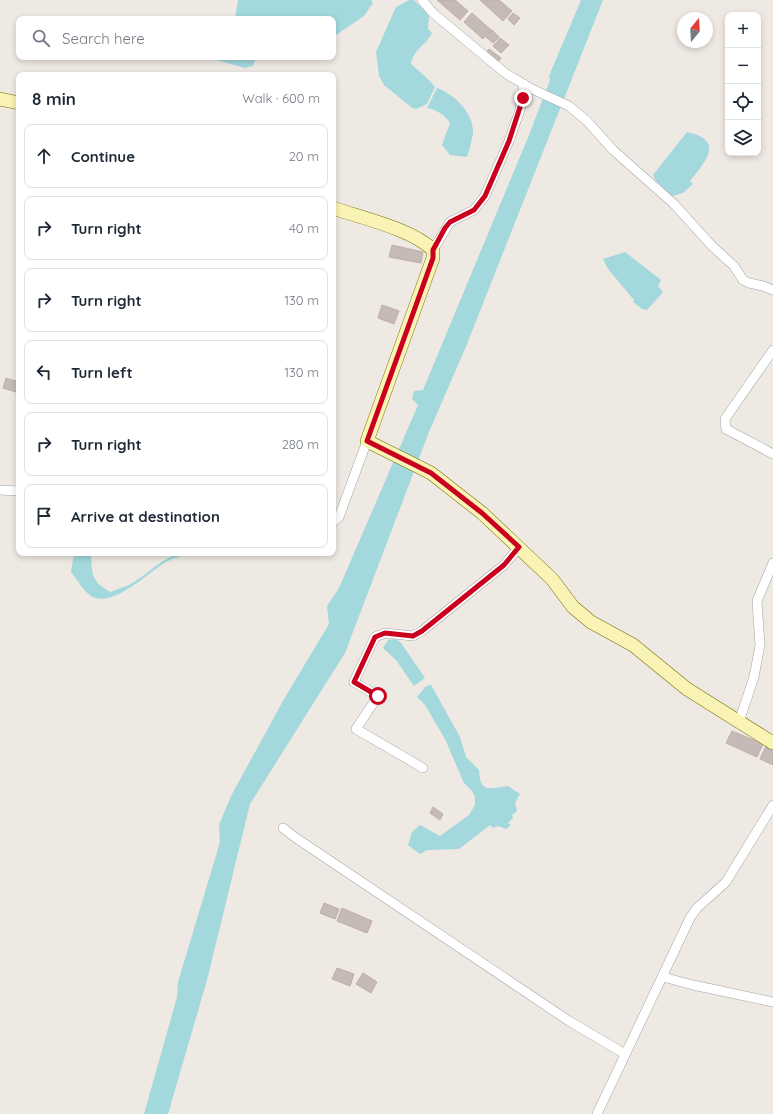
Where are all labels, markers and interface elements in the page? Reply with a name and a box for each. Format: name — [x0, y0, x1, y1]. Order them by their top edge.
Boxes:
north arrow — [677, 12, 713, 48]
map controls — [725, 12, 761, 156]
button: + — [725, 12, 761, 48]
search box — [16, 16, 336, 60]
icon: search — [30, 27, 52, 49]
text: Search here — [62, 29, 145, 48]
button: − — [725, 48, 761, 84]
button: locate — [725, 84, 761, 120]
text: 8 min — [32, 88, 76, 109]
route end — [514, 89, 532, 107]
text: Walk · 600 m — [242, 90, 320, 106]
button: layers — [725, 120, 761, 156]
icon: ahead — [33, 145, 55, 167]
text: Continue — [71, 147, 135, 166]
text: 20 m — [289, 148, 319, 164]
icon: right — [33, 217, 55, 239]
text: Turn right — [71, 219, 142, 238]
text: 40 m — [289, 220, 319, 236]
icon: right — [33, 289, 55, 311]
text: Turn right — [71, 291, 142, 310]
text: 130 m — [284, 292, 319, 308]
icon: left — [33, 361, 55, 383]
text: Turn left — [71, 363, 133, 382]
text: 130 m — [284, 364, 319, 380]
icon: right — [33, 433, 55, 455]
text: Turn right — [71, 435, 142, 454]
text: 280 m — [282, 436, 319, 452]
icon: arrive — [33, 505, 55, 527]
text: Arrive at destination — [71, 507, 220, 526]
route start — [369, 687, 387, 705]

